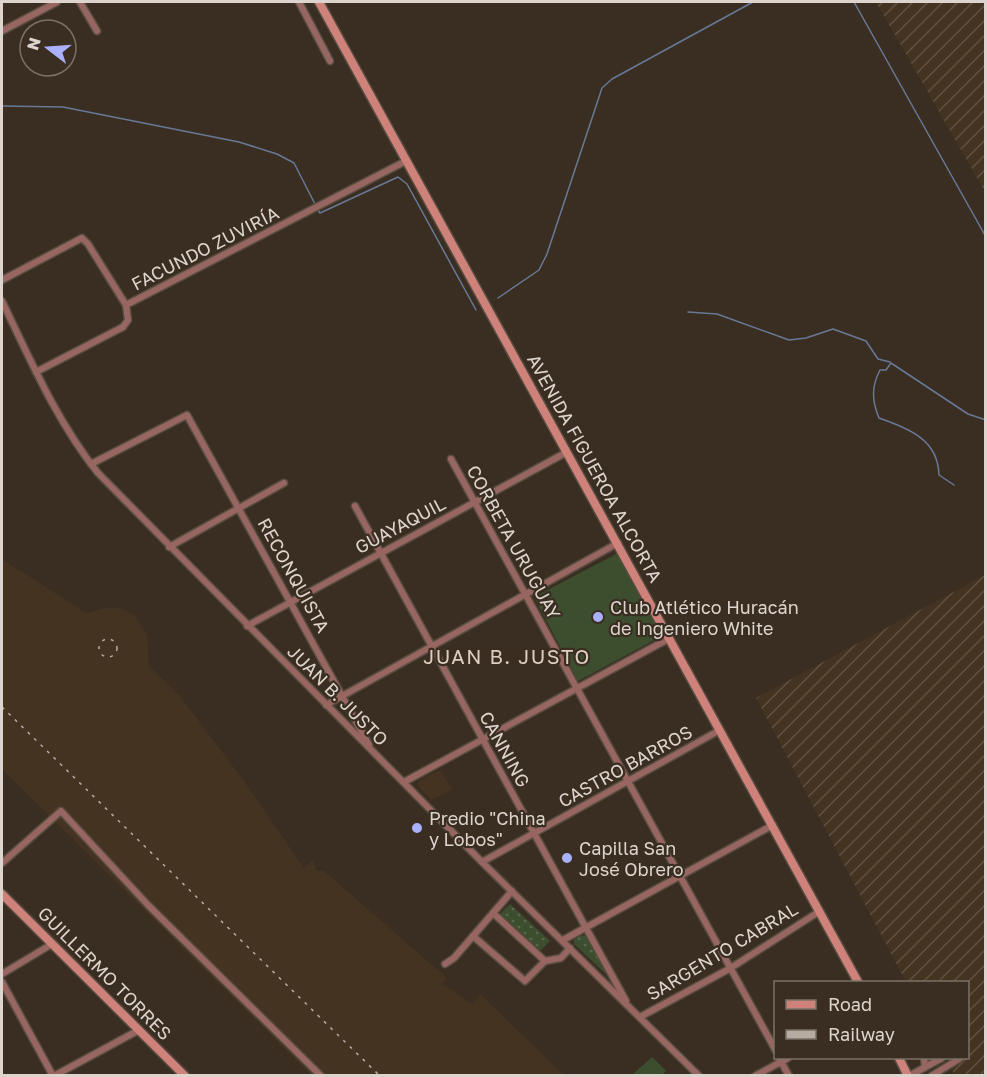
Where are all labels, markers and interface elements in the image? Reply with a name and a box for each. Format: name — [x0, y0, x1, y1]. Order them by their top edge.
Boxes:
north arrow — [18, 18, 78, 78]
text: N — [22, 35, 45, 52]
street label: FACUNDO ZUVIRÍA — [128, 201, 282, 295]
street label: AVENIDA FIGUEROA ALCORTA — [523, 350, 667, 586]
street label: CORBETA URUGUAY — [463, 461, 566, 623]
street label: GUAYAQUIL — [351, 492, 449, 558]
street label: RECONQUISTA — [253, 514, 335, 636]
place label: Club Atlético Huracán de Ingeniero White — [610, 596, 799, 639]
marker: Club Atlético Huracán de Ingeniero White — [591, 610, 605, 624]
street label: JUAN B. JUSTO — [283, 640, 393, 750]
district label: JUAN B. JUSTO — [423, 644, 591, 668]
street label: CANNING — [475, 707, 535, 791]
street label: CASTRO BARROS — [554, 720, 696, 812]
place label: Predio "China y Lobos" — [429, 807, 546, 850]
marker: Predio "China y Lobos" — [410, 821, 424, 835]
place label: Capilla San José Obrero — [579, 837, 684, 880]
marker: Capilla San José Obrero — [560, 851, 574, 865]
street label: SARGENTO CABRAL — [643, 897, 801, 1005]
street label: GUILLERMO TORRES — [34, 902, 176, 1044]
legend — [774, 981, 969, 1059]
text: Road — [828, 993, 872, 1015]
text: Railway — [828, 1023, 895, 1045]

